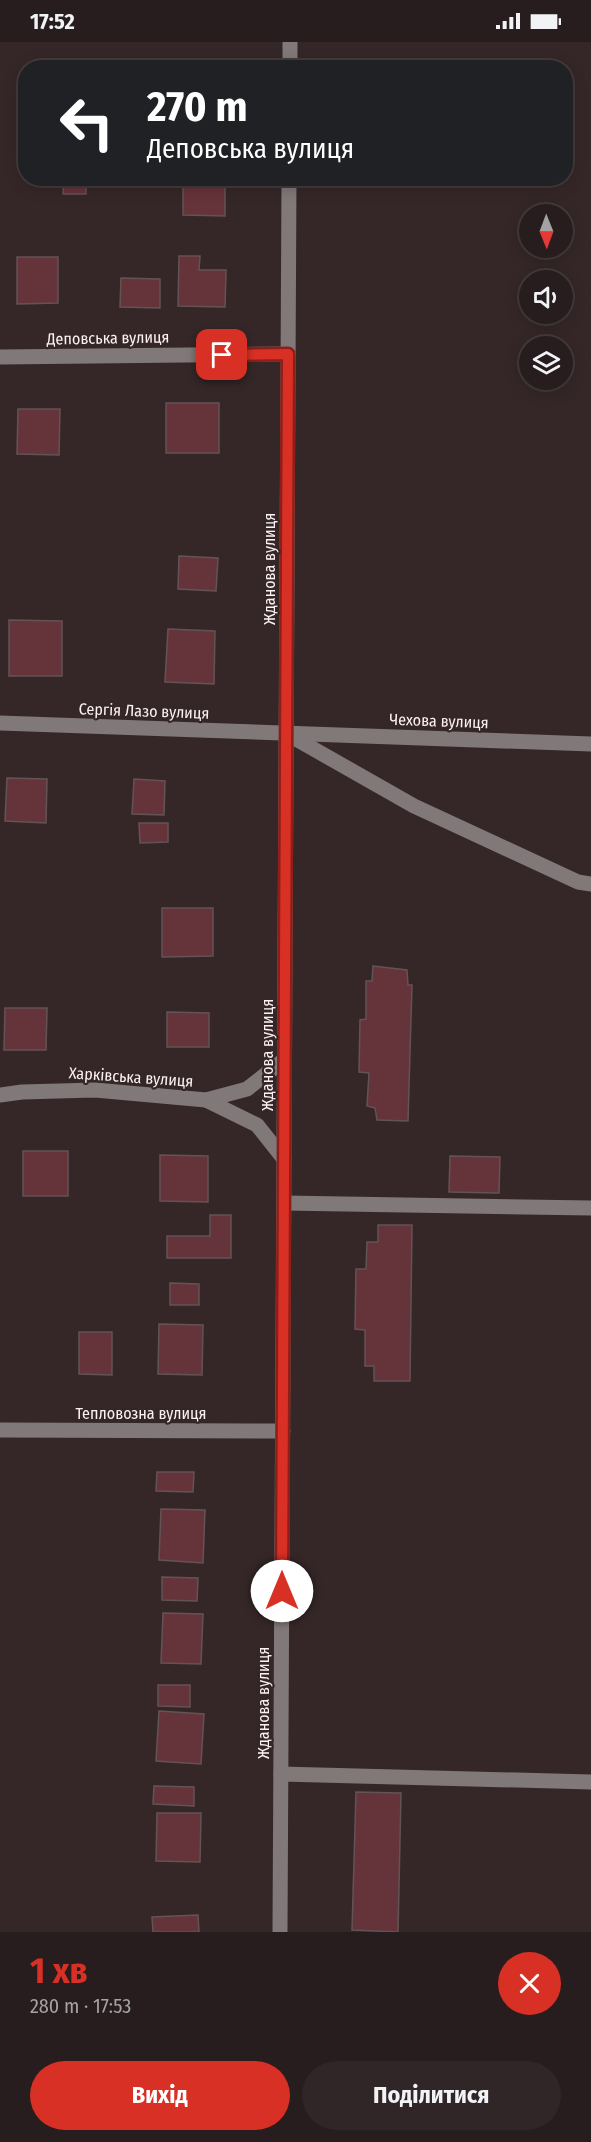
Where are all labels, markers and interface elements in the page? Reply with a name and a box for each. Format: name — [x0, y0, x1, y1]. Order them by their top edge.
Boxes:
text: 17:52 — [30, 8, 75, 35]
text: 270 m — [147, 82, 247, 132]
icon: left — [48, 84, 126, 162]
text: Деповська вулиця — [147, 133, 354, 165]
north arrow — [519, 204, 573, 258]
map controls — [519, 204, 573, 390]
button: sound — [519, 270, 573, 324]
street label: Деповська вулиця — [45, 327, 170, 349]
pin — [196, 329, 247, 380]
button: layers — [519, 336, 573, 390]
icon: arrive — [205, 338, 238, 371]
street label: Жданова вулиця — [260, 513, 279, 625]
street label: Сергія Лазо вулиця — [78, 699, 210, 723]
street label: Чехова вулиця — [389, 710, 489, 732]
street label: Жданова вулиця — [258, 999, 277, 1111]
street label: Харківська вулиця — [68, 1063, 194, 1091]
street label: Тепловозна вулиця — [76, 1404, 206, 1423]
position arrow — [250, 1559, 314, 1623]
street label: Жданова вулиця — [254, 1647, 273, 1759]
text: 1 хв — [30, 1949, 88, 1993]
button: close — [498, 1952, 561, 2015]
text: 280 m · 17:53 — [30, 1994, 131, 2018]
button: Вихід — [30, 2061, 290, 2130]
button: Поділитися — [302, 2061, 561, 2130]

